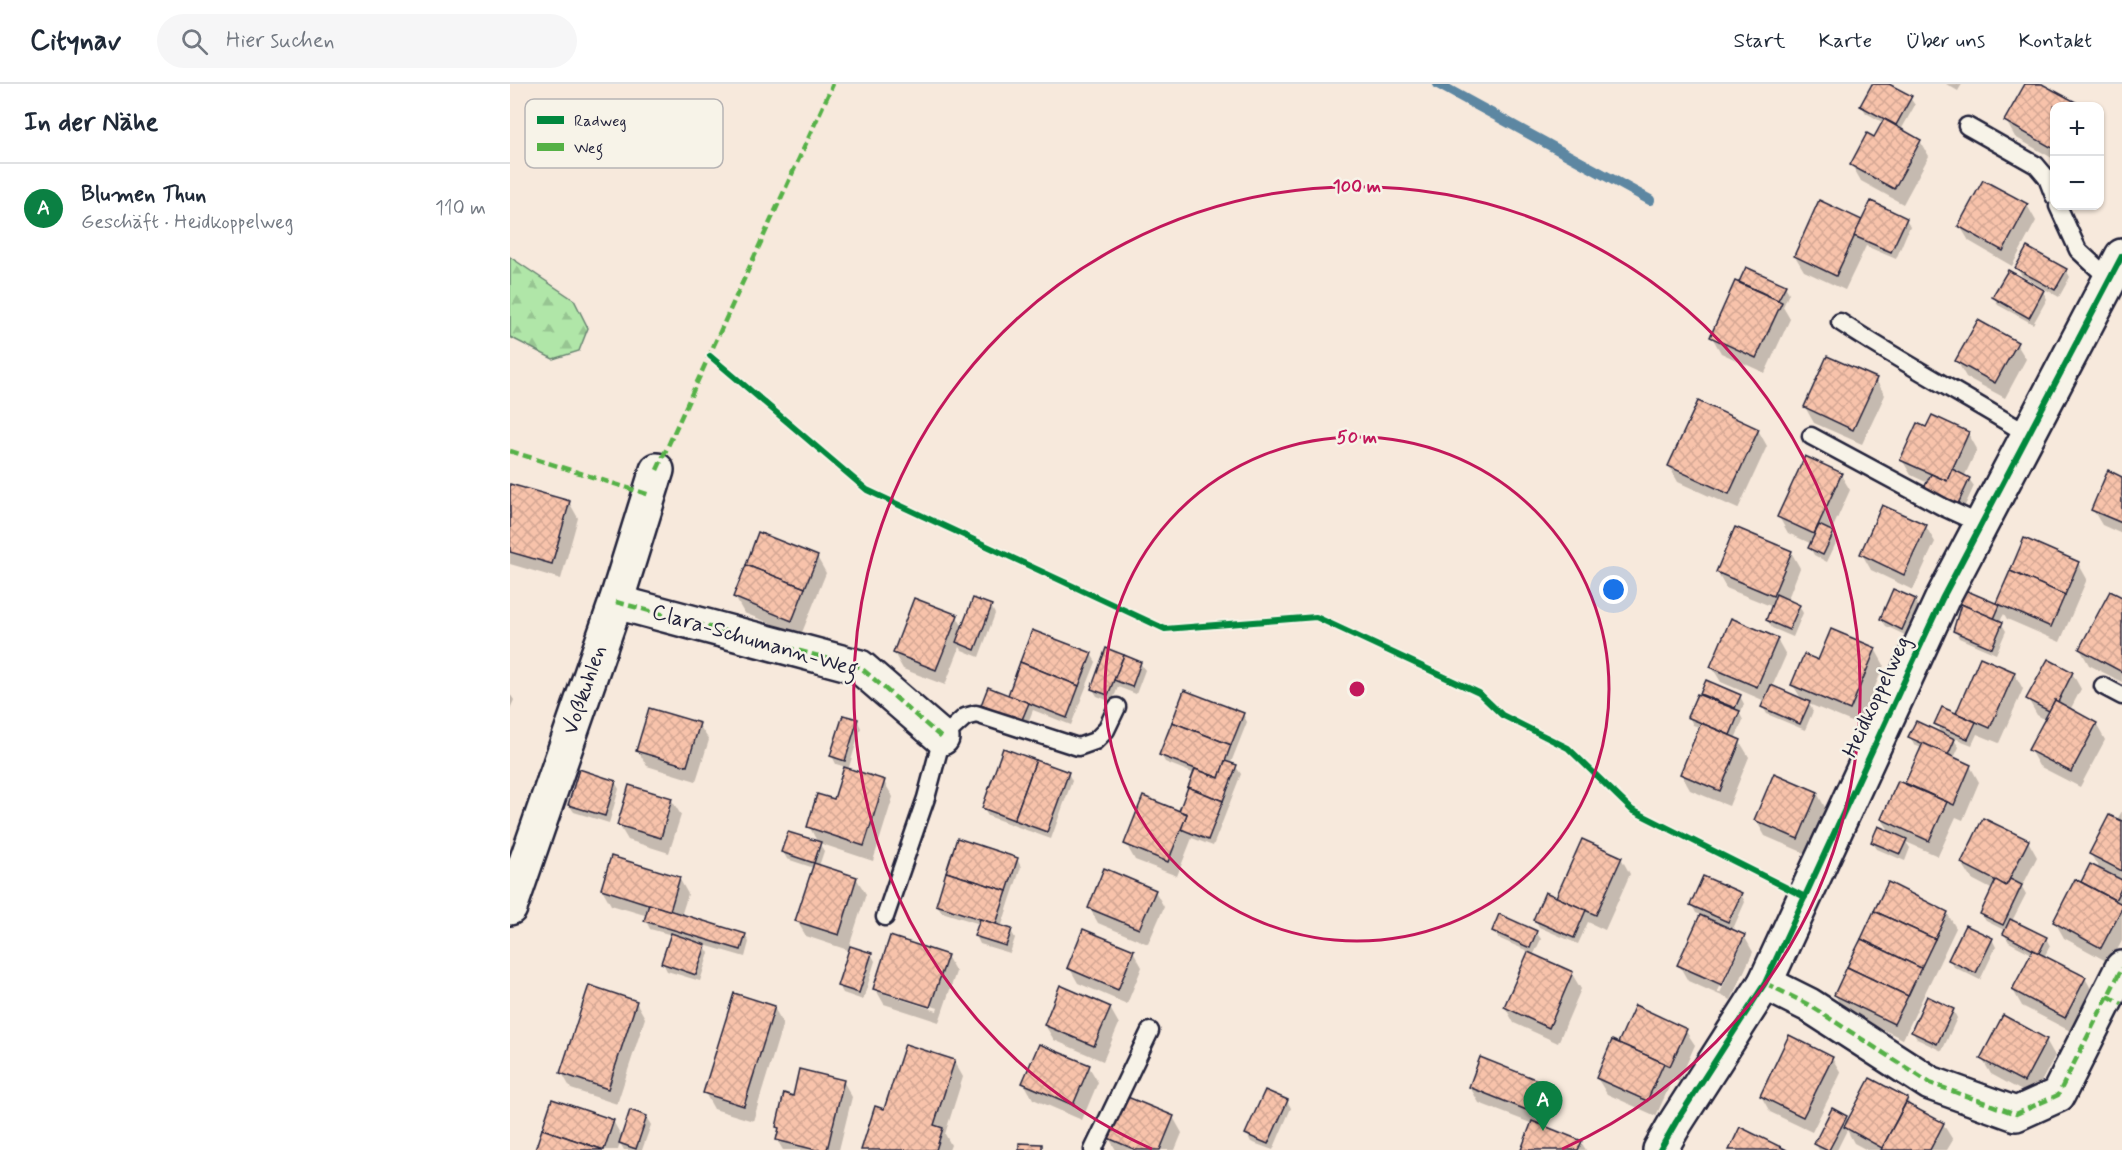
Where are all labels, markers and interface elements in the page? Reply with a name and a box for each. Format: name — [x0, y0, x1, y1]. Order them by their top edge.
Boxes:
search box — [157, 14, 577, 68]
text: Citynav — [30, 23, 121, 60]
icon: search — [178, 25, 211, 58]
text: Hier suchen — [226, 27, 335, 55]
text: Start — [1734, 27, 1786, 55]
text: Karte — [1819, 27, 1872, 55]
text: Über uns — [1905, 27, 1985, 55]
text: Kontakt — [2018, 27, 2092, 55]
legend — [525, 99, 723, 168]
map controls — [2050, 102, 2104, 210]
button: + — [2050, 102, 2104, 156]
text: In der Nähe — [24, 106, 158, 140]
text: Radweg — [574, 111, 626, 132]
text: Weg — [574, 138, 603, 160]
button: − — [2050, 156, 2104, 210]
text: 100 m — [1333, 175, 1381, 199]
text: Blumen Thun — [81, 181, 206, 209]
text: A — [37, 195, 50, 222]
text: 110 m — [435, 195, 486, 222]
text: Geschäft · Heidkoppelweg — [81, 209, 293, 236]
text: 50 m — [1337, 426, 1377, 450]
your location — [1599, 575, 1628, 604]
street label: Clara-Schumann-Weg — [648, 598, 861, 687]
street label: Heidkoppelweg — [1837, 632, 1918, 763]
street label: Voßkuhlen — [557, 642, 613, 738]
centre of rings — [1347, 679, 1367, 699]
pin: A — [1524, 1082, 1562, 1131]

